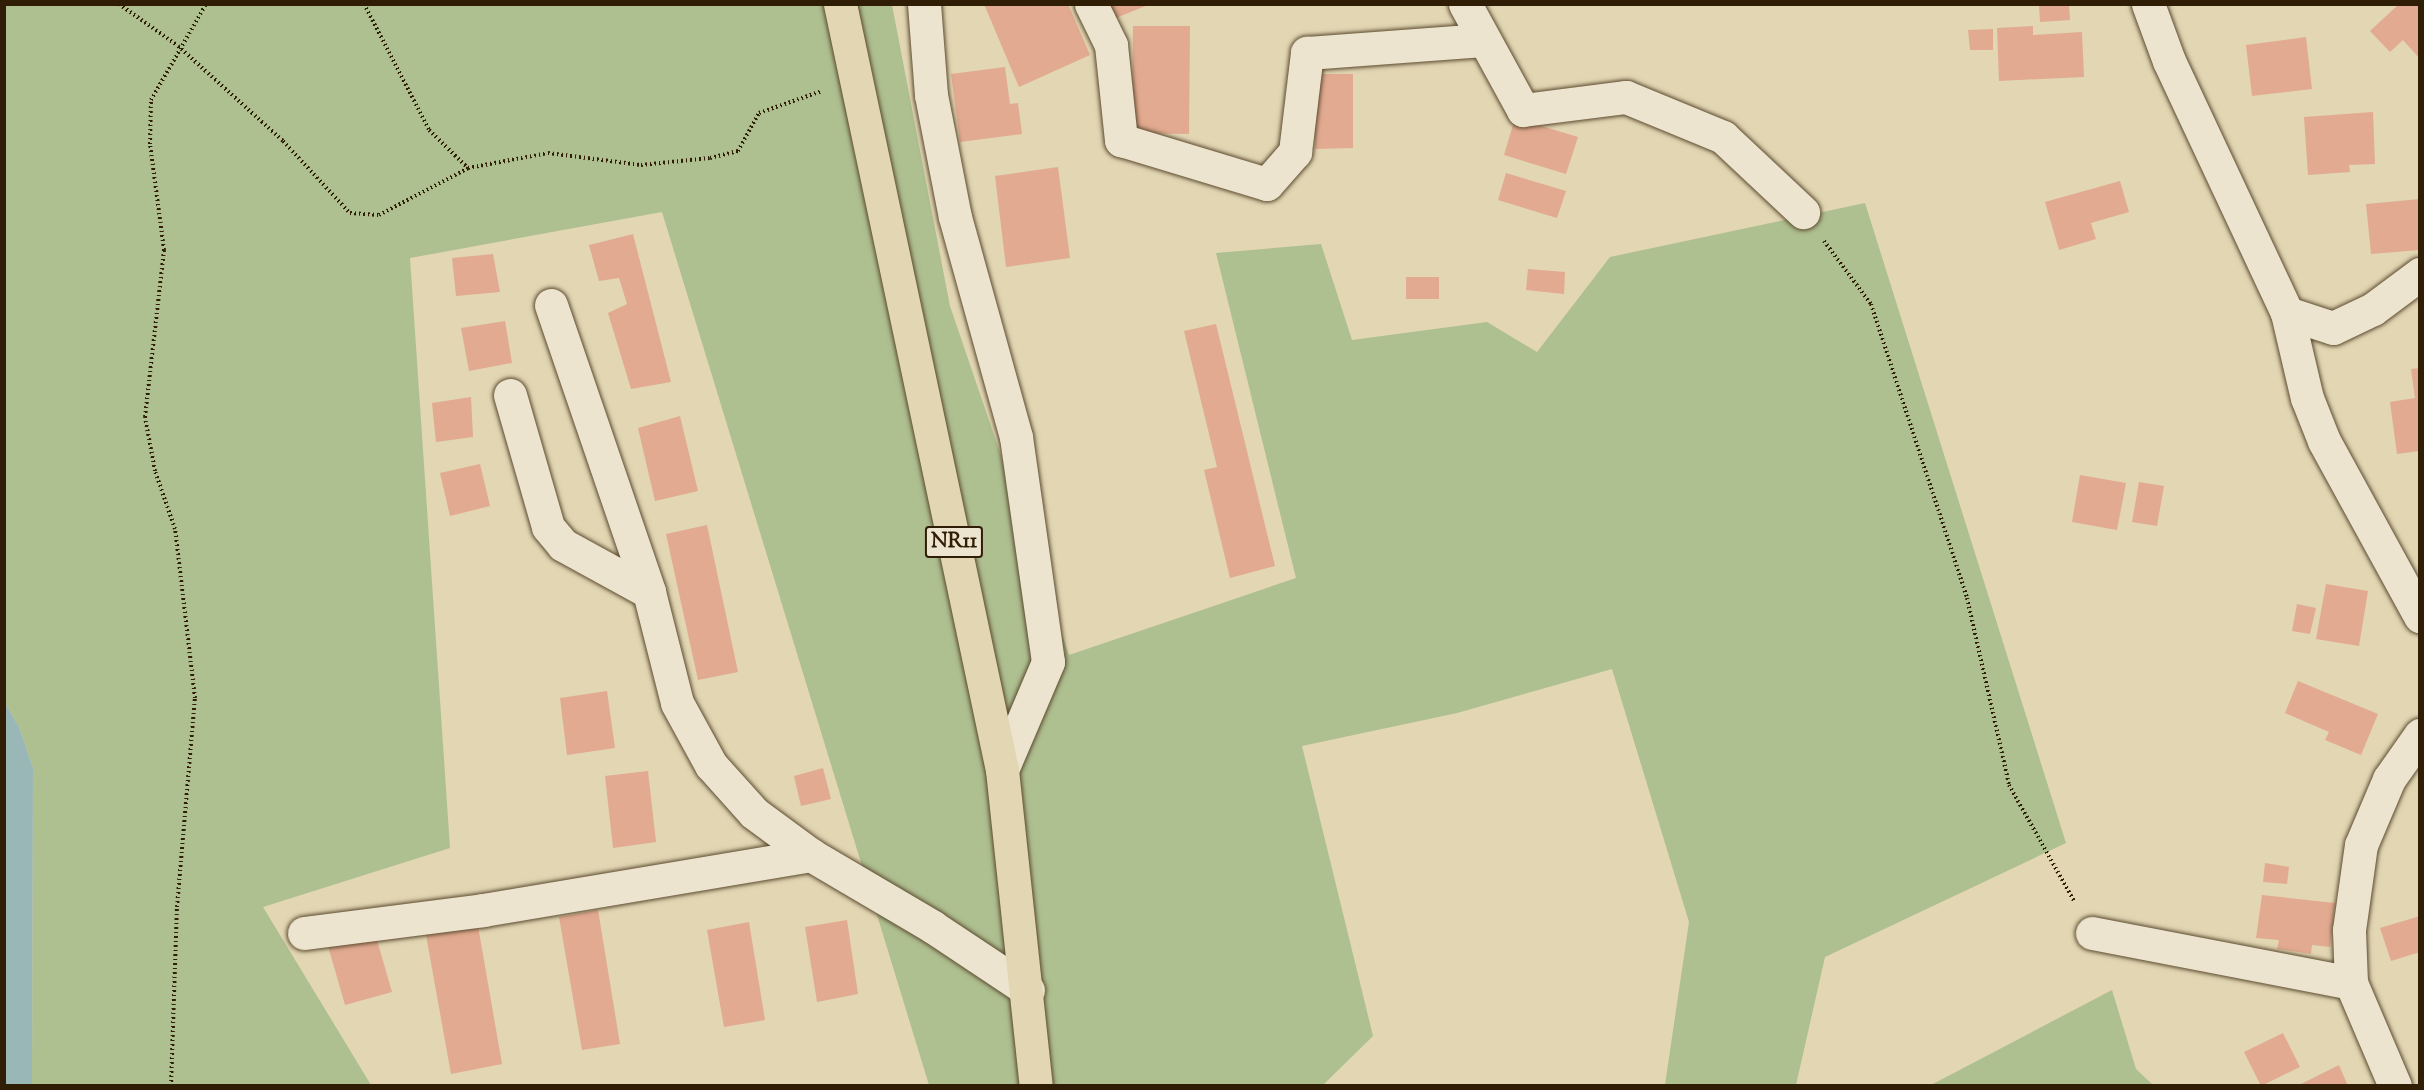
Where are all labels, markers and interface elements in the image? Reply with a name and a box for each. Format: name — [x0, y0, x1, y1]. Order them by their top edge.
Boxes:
road number: NR11 — [924, 524, 984, 560]

